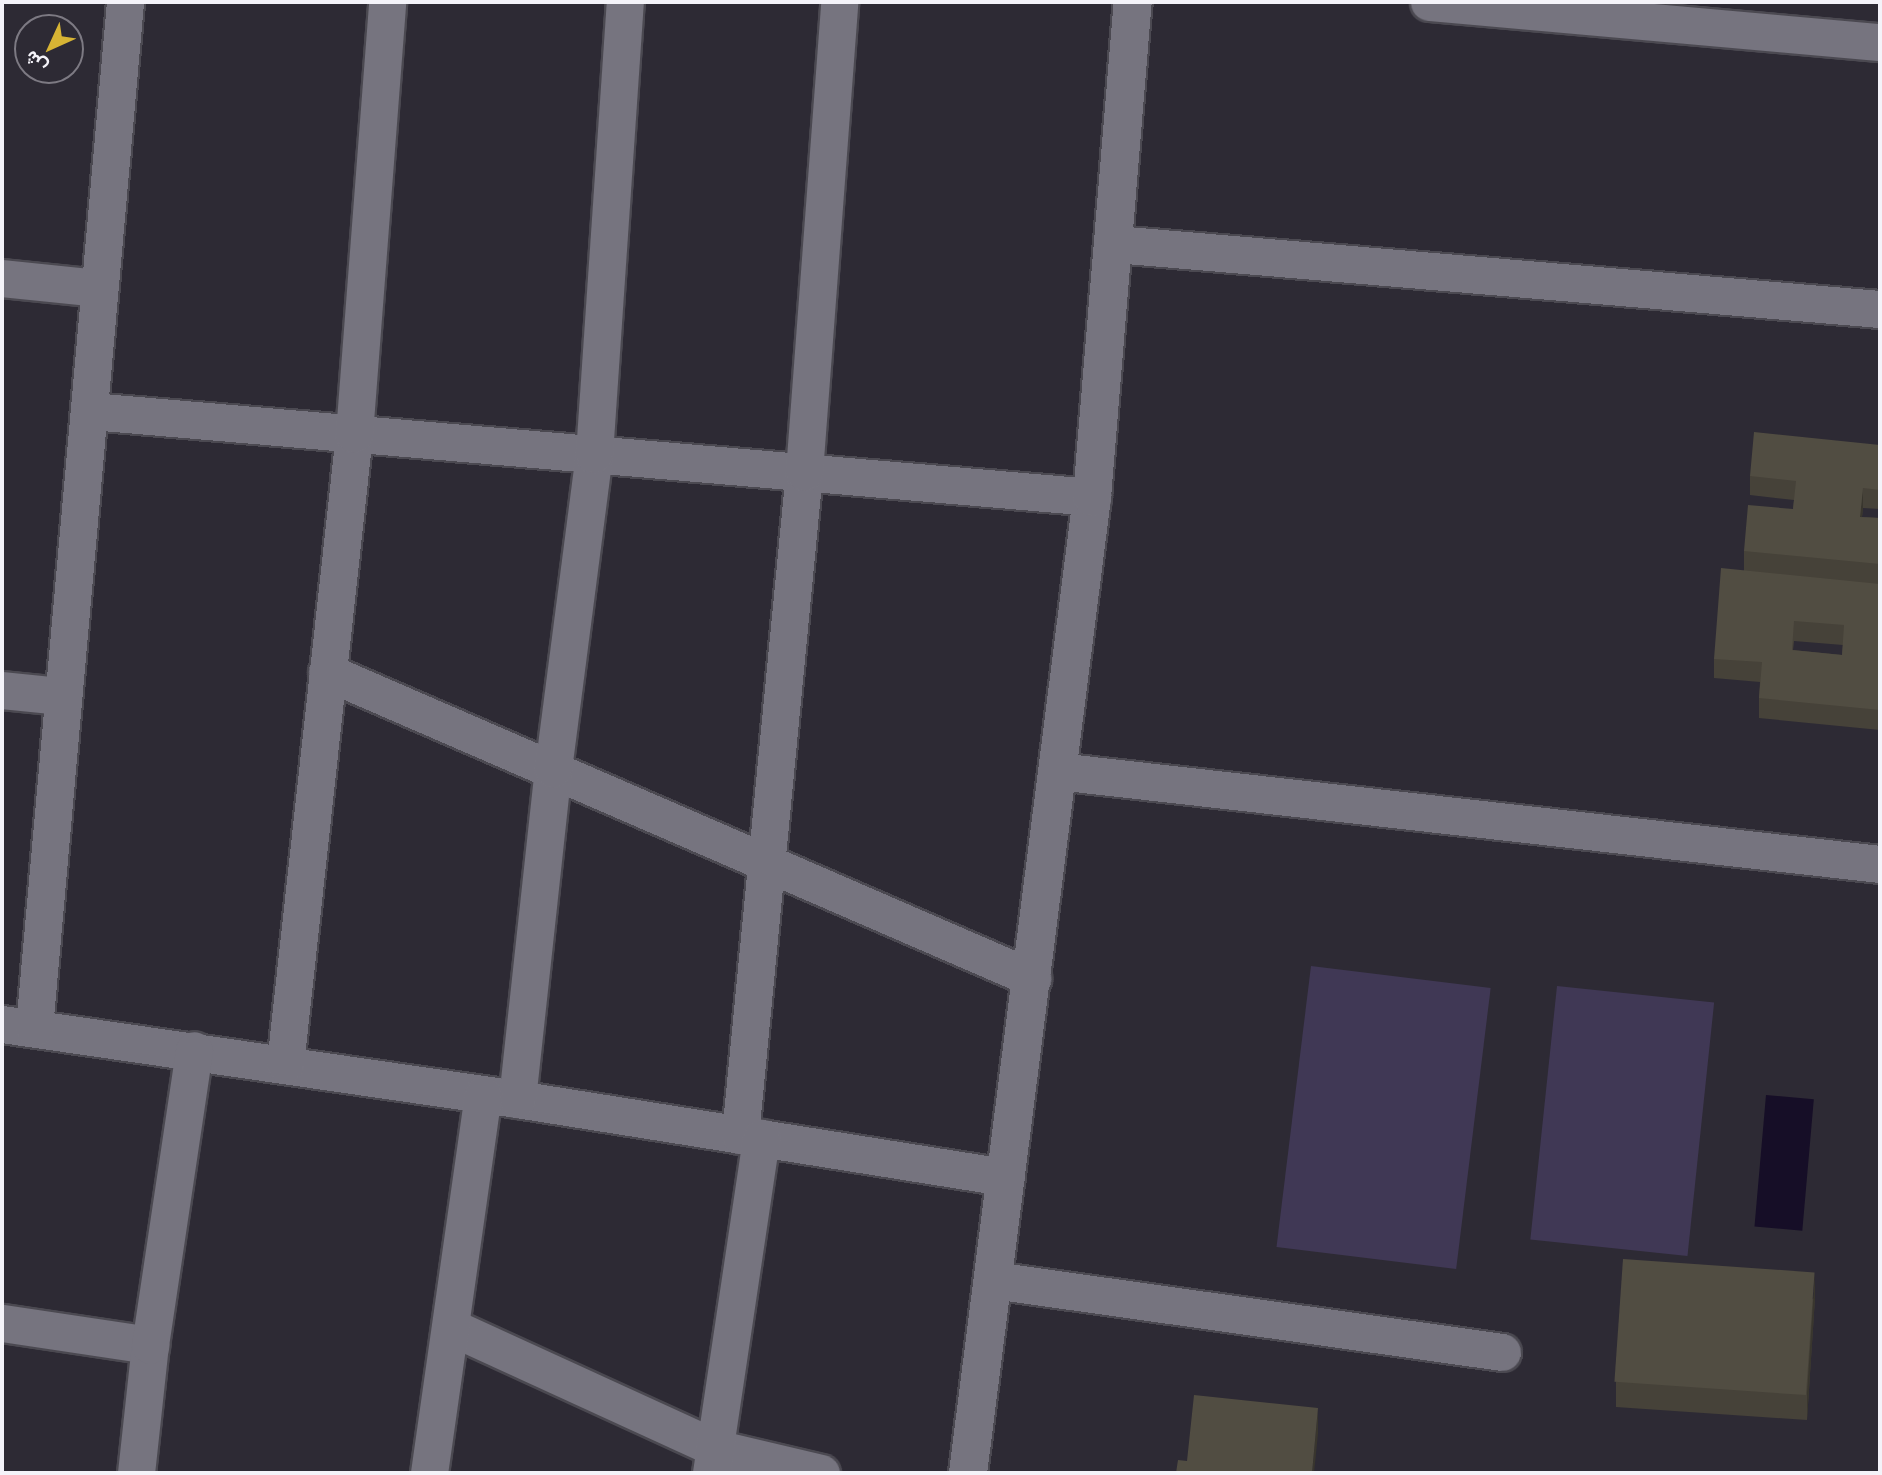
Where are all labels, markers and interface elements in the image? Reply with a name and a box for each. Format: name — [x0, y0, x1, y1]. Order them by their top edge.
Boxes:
north arrow — [14, 14, 84, 84]
text: ش — [19, 46, 52, 79]

